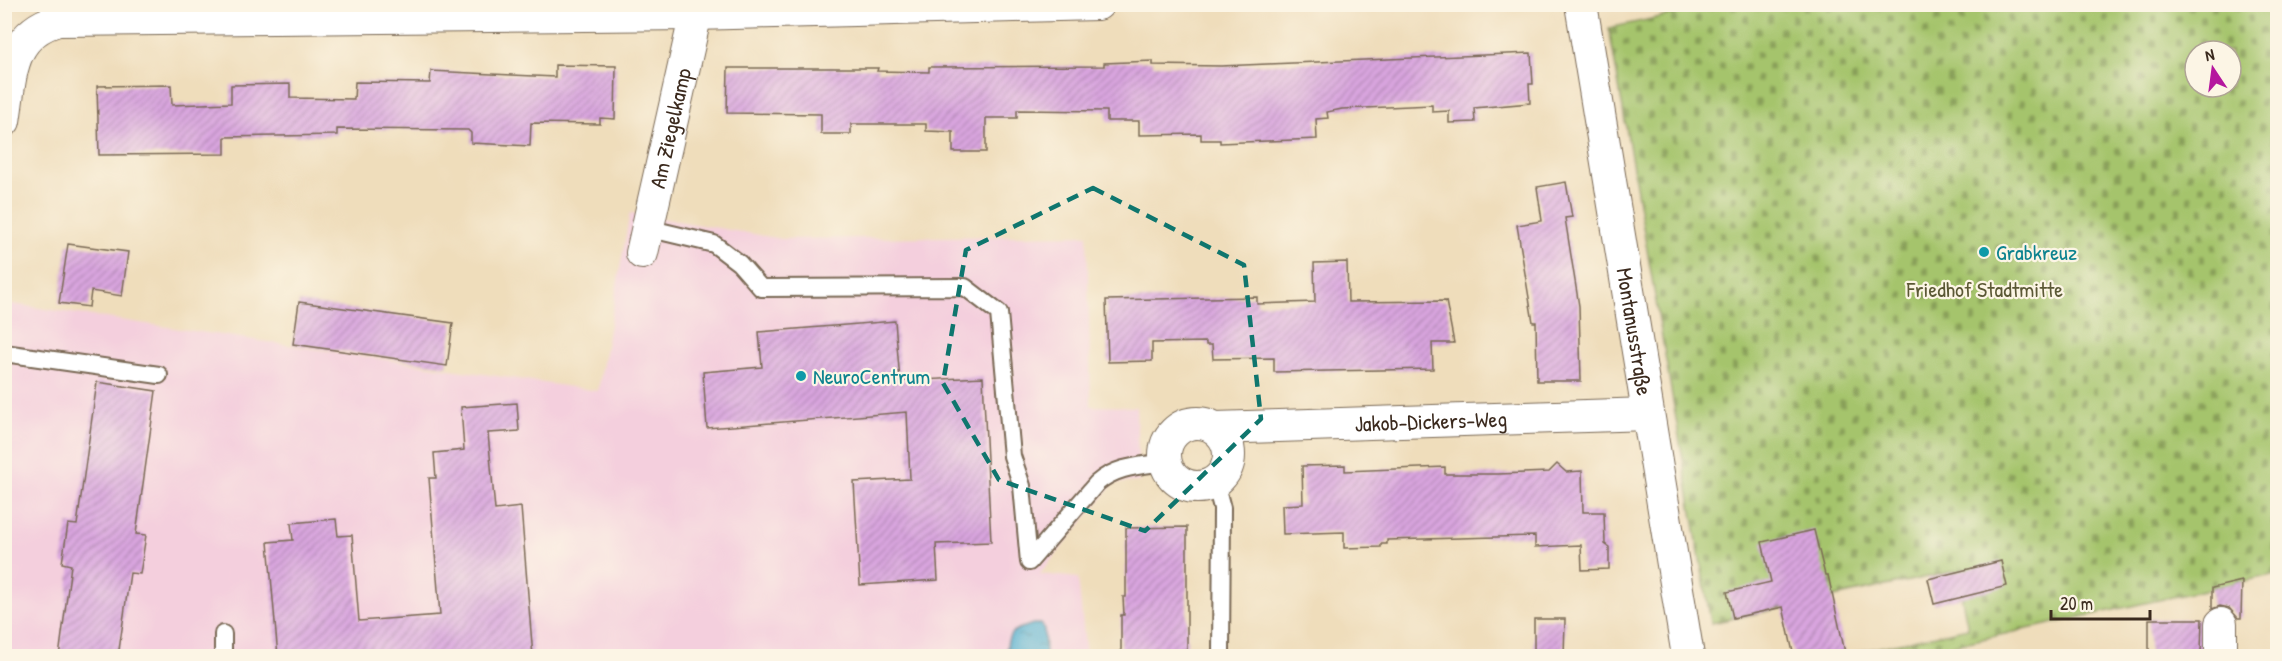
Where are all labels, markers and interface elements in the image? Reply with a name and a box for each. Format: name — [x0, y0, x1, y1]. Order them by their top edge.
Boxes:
north arrow — [2183, 39, 2243, 99]
text: N — [2203, 43, 2217, 66]
street label: Am Ziegelkamp — [642, 65, 698, 191]
place label: Grabkreuz — [1996, 237, 2077, 267]
marker: Grabkreuz — [1977, 245, 1991, 259]
street label: Montanusstraße — [1610, 266, 1660, 398]
park label: Friedhof Stadtmitte — [1906, 274, 2063, 304]
place label: NeuroCentrum — [813, 361, 930, 391]
marker: NeuroCentrum — [794, 369, 808, 383]
street label: Jakob-Dickers-Weg — [1354, 404, 1508, 438]
scale bar — [2051, 583, 2150, 621]
text: 20 m — [2060, 591, 2093, 616]

